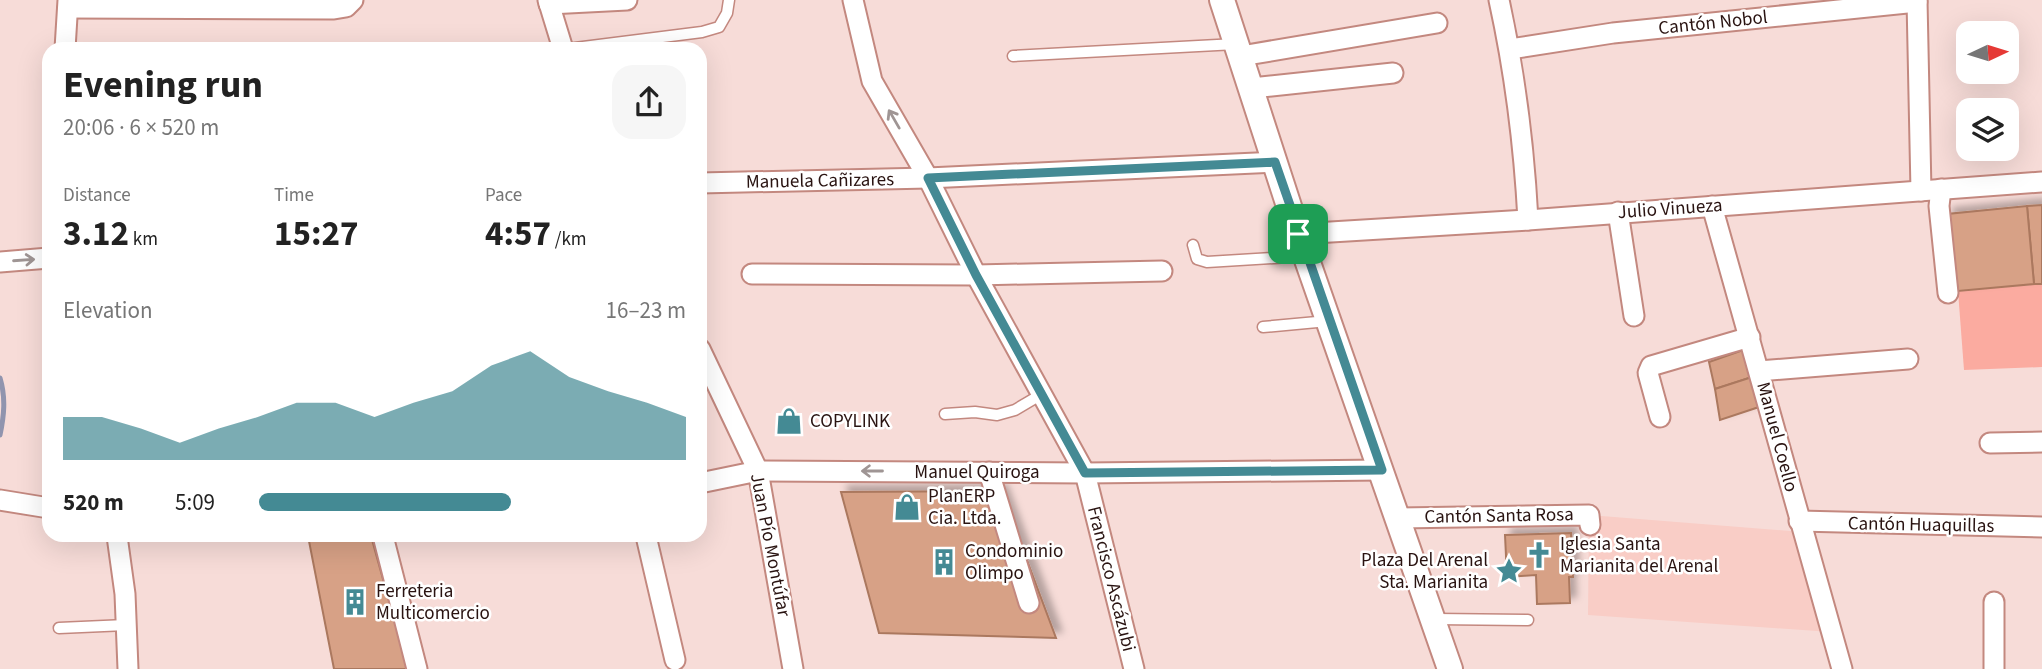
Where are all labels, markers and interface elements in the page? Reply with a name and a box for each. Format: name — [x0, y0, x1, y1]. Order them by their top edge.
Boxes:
street label: Cantón Nobol — [1657, 4, 1769, 42]
north arrow — [1956, 21, 2020, 84]
map controls — [1956, 21, 2019, 161]
text: Evening run — [63, 58, 263, 112]
button: share — [612, 65, 686, 139]
button: layers — [1956, 98, 2019, 161]
one-way arrow — [887, 110, 901, 130]
text: 20:06 · 6 × 520 m — [63, 111, 219, 144]
street label: Manuela Cañizares — [746, 166, 894, 196]
text: Distance — [63, 182, 131, 209]
text: Time — [274, 182, 314, 209]
text: Pace — [485, 182, 522, 209]
street label: Julio Vinueza — [1617, 192, 1723, 226]
pin — [1268, 204, 1328, 264]
text: 3.12 — [63, 209, 129, 259]
text: 15:27 — [274, 209, 358, 259]
text: 4:57 — [485, 209, 551, 259]
icon: arrive — [1279, 215, 1317, 253]
text: km — [129, 226, 158, 253]
text: /km — [551, 226, 587, 253]
one-way arrow — [13, 253, 35, 266]
text: Elevation — [63, 294, 153, 327]
text: 16–23 m — [606, 294, 686, 327]
street label: Manuel Coello — [1749, 379, 1805, 495]
shop icon: COPYLINK — [774, 406, 804, 436]
place label: COPYLINK — [810, 408, 890, 435]
street label: Manuel Quiroga — [914, 459, 1040, 486]
one-way arrow — [861, 465, 884, 478]
street label: Juan Pío Montúfar — [743, 471, 797, 619]
place label: PlanERP Cia. Ltda. — [928, 483, 1002, 532]
text: 520 m — [63, 486, 124, 519]
text: 5:09 — [175, 486, 215, 519]
shop icon: PlanERP Cia. Ltda. — [892, 492, 922, 522]
street label: Cantón Santa Rosa — [1424, 501, 1574, 531]
street label: Francisco Ascázubi — [1080, 503, 1142, 655]
street label: Cantón Huaquillas — [1847, 510, 1995, 540]
place label: Iglesia Santa Marianita del Arenal — [1560, 531, 1718, 580]
place label: Condominio Olimpo — [965, 538, 1063, 587]
church icon: Iglesia Santa Marianita del Arenal — [1524, 540, 1554, 570]
building icon: Condominio Olimpo — [929, 547, 959, 577]
place label: Plaza Del Arenal Sta. Marianita — [1361, 547, 1488, 596]
place icon: Plaza Del Arenal Sta. Marianita — [1494, 556, 1524, 586]
place label: Ferreteria Multicomercio — [376, 578, 490, 627]
building icon: Ferreteria Multicomercio — [340, 587, 370, 617]

